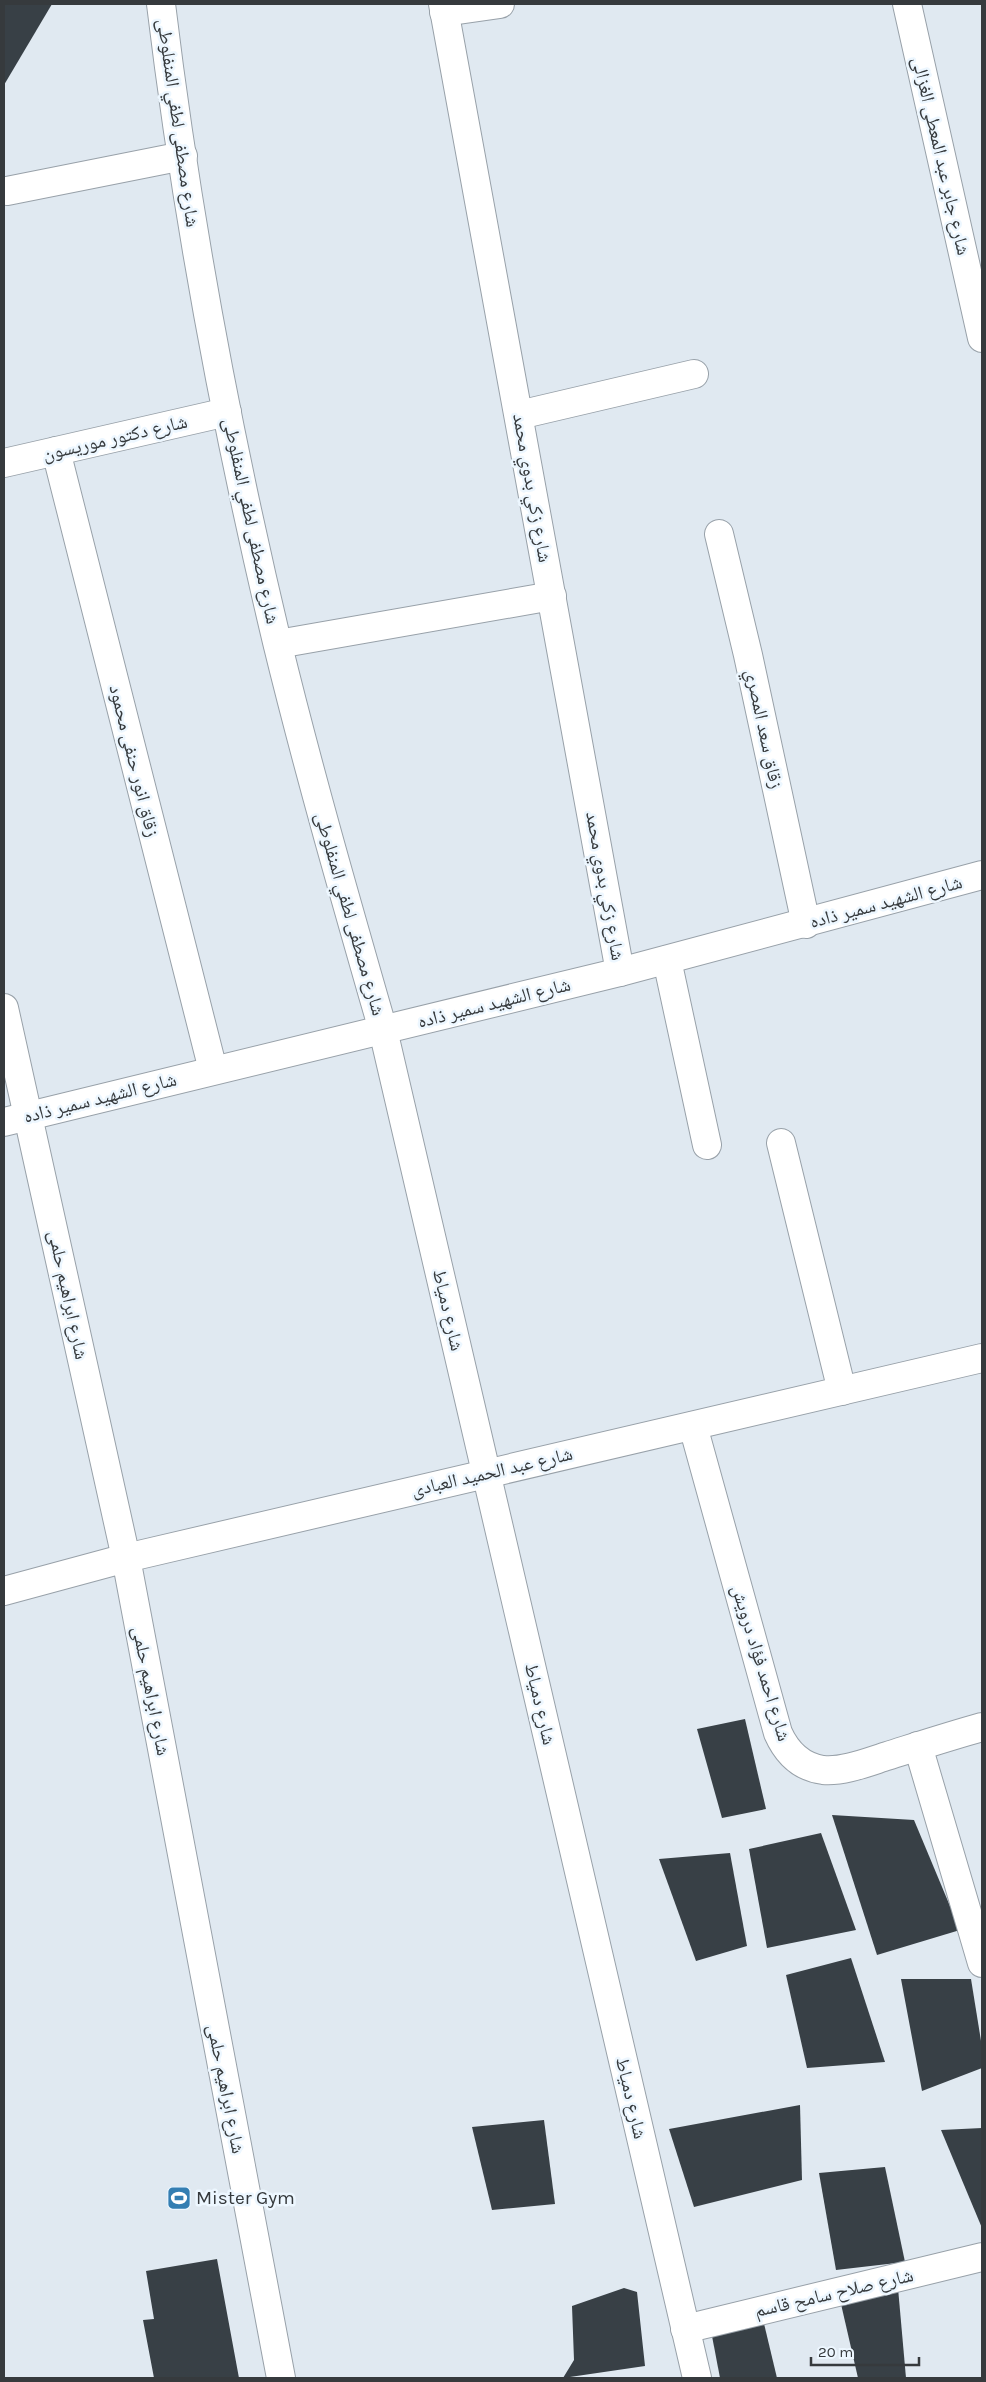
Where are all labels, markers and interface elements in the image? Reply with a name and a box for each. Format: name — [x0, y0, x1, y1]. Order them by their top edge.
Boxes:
street label: شارع مصطفى لطفي المنفلوطى — [149, 17, 204, 229]
street label: شارع جابر عبد المعطى الغزالى — [907, 55, 975, 257]
street label: شارع دكتور موريسون — [40, 411, 190, 465]
street label: شارع زكي بدوي محمد — [504, 412, 556, 565]
street label: شارع مصطفى لطفي المنفلوطى — [215, 416, 284, 627]
street label: زقاق سعد المصري — [737, 667, 787, 791]
street label: زقاق انور حنفى محمود — [104, 683, 164, 839]
street label: شارع مصطفى لطفي المنفلوطى — [307, 810, 390, 1019]
street label: شارع زكي بدوي محمد — [577, 810, 629, 963]
street label: شارع الشهيد سمير ذاده — [807, 871, 965, 933]
street label: شارع الشهيد سمير ذاده — [415, 973, 573, 1033]
street label: شارع الشهيد سمير ذاده — [21, 1068, 179, 1128]
street label: شارع ابراهيم حلمى — [43, 1229, 92, 1362]
street label: شارع دمياط — [428, 1267, 468, 1353]
street label: شارع عبد الحميد العبادى — [409, 1443, 575, 1501]
street label: شارع احمد فؤاد درويش — [727, 1582, 795, 1744]
street label: شارع ابراهيم حلمى — [127, 1624, 174, 1758]
street label: شارع دمياط — [520, 1661, 560, 1747]
street label: شارع ابراهيم حلمى — [202, 2022, 249, 2156]
street label: شارع دمياط — [611, 2055, 651, 2141]
sports icon: Mister Gym — [166, 2185, 192, 2211]
place label: Mister Gym — [196, 2187, 295, 2209]
street label: شارع صلاح سامح قاسم — [752, 2264, 916, 2323]
scale bar — [811, 2334, 918, 2366]
text: 20 m — [818, 2343, 853, 2361]

